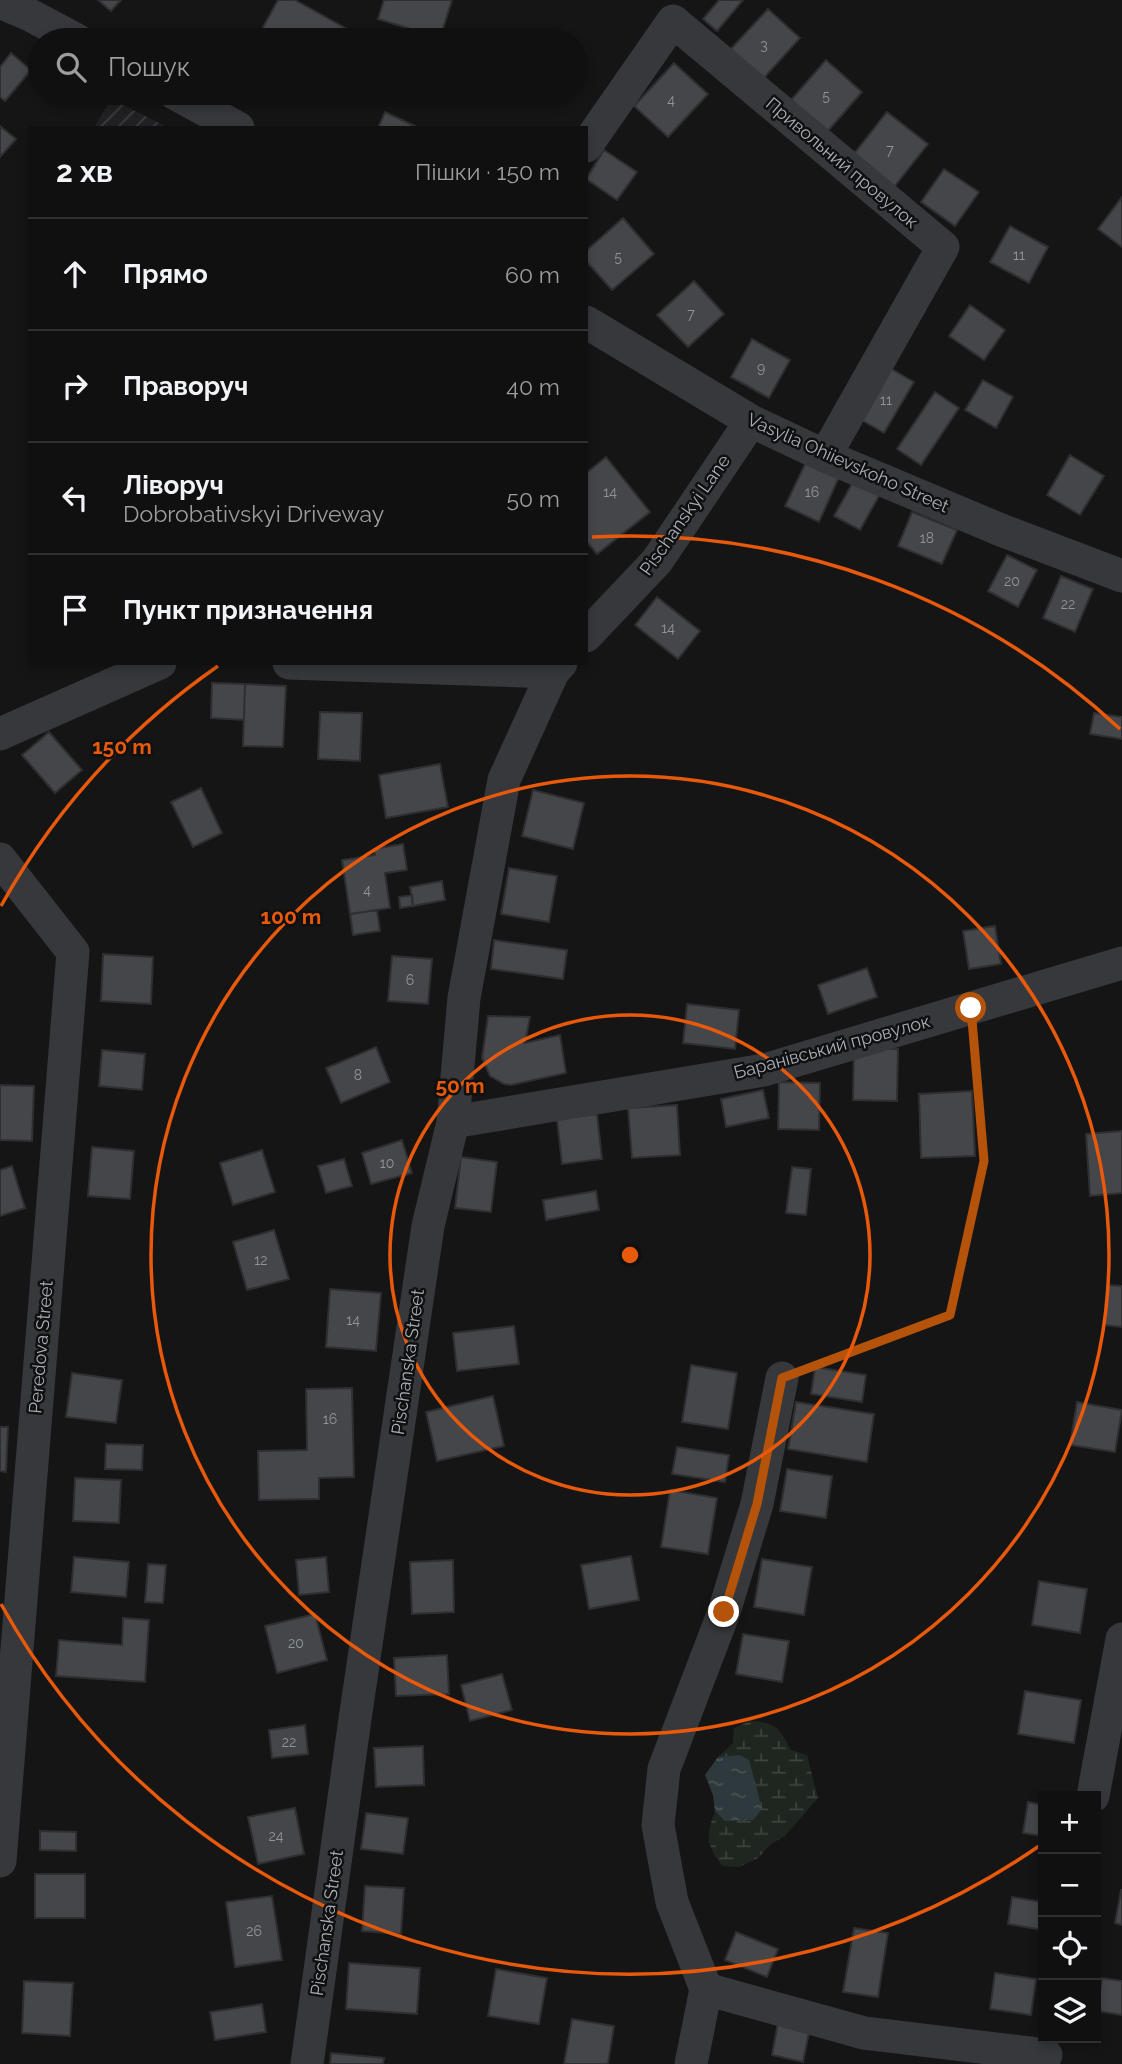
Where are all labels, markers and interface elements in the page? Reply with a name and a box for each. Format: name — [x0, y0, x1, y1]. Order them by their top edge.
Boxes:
search box — [28, 28, 588, 105]
house number: 3 — [760, 37, 768, 53]
icon: search — [52, 48, 90, 86]
text: Пошук — [108, 52, 190, 82]
house number: 5 — [822, 88, 830, 104]
house number: 4 — [667, 92, 675, 108]
street label: Привольний провулок — [762, 93, 923, 232]
house number: 7 — [886, 142, 894, 158]
text: 2 хв — [56, 154, 113, 189]
text: Пішки · 150 m — [415, 158, 560, 185]
house number: 11 — [1013, 247, 1025, 263]
house number: 5 — [614, 249, 622, 265]
icon: ahead — [56, 255, 94, 293]
text: Прямо — [123, 259, 208, 289]
text: 60 m — [505, 261, 560, 288]
house number: 7 — [687, 306, 695, 322]
house number: 9 — [757, 360, 765, 376]
icon: right — [56, 367, 94, 405]
text: Праворуч — [123, 371, 248, 401]
text: 40 m — [506, 373, 560, 400]
house number: 11 — [880, 392, 892, 408]
street label: Vasylia Ohiievskoho Street — [744, 409, 952, 517]
street label: Pischanskyi Lane — [635, 450, 734, 579]
text: Ліворуч — [123, 470, 224, 500]
icon: left — [56, 479, 94, 517]
house number: 14 — [603, 484, 617, 500]
house number: 16 — [805, 484, 819, 500]
text: 50 m — [506, 485, 560, 512]
text: Dobrobativskyi Driveway — [123, 500, 384, 527]
house number: 18 — [920, 530, 934, 546]
house number: 20 — [1004, 573, 1020, 589]
icon: arrive — [56, 591, 94, 629]
text: Пункт призначення — [123, 595, 373, 625]
house number: 22 — [1061, 596, 1075, 612]
house number: 14 — [661, 620, 675, 636]
text: 150 m — [92, 734, 152, 759]
house number: 4 — [363, 882, 371, 898]
text: 100 m — [261, 904, 321, 929]
house number: 6 — [406, 972, 414, 988]
route start — [955, 992, 986, 1023]
street label: Баранівський провулок — [731, 1010, 932, 1083]
house number: 8 — [354, 1067, 362, 1083]
text: 50 m — [435, 1073, 485, 1098]
house number: 10 — [380, 1155, 394, 1171]
centre of rings — [618, 1243, 642, 1267]
house number: 12 — [254, 1252, 268, 1268]
street label: Peredova Street — [24, 1280, 57, 1414]
street label: Pischanska Street — [387, 1288, 428, 1436]
house number: 14 — [346, 1312, 360, 1328]
house number: 16 — [323, 1411, 337, 1427]
route end — [708, 1596, 739, 1627]
house number: 20 — [288, 1635, 304, 1651]
house number: 22 — [282, 1734, 296, 1750]
map controls — [1038, 1791, 1101, 2043]
button: + — [1038, 1791, 1101, 1854]
house number: 24 — [269, 1828, 284, 1844]
street label: Pischanska Street — [306, 1849, 347, 1997]
button: − — [1038, 1854, 1101, 1917]
button: locate — [1038, 1917, 1101, 1980]
house number: 26 — [246, 1923, 262, 1939]
button: layers — [1038, 1980, 1101, 2043]

